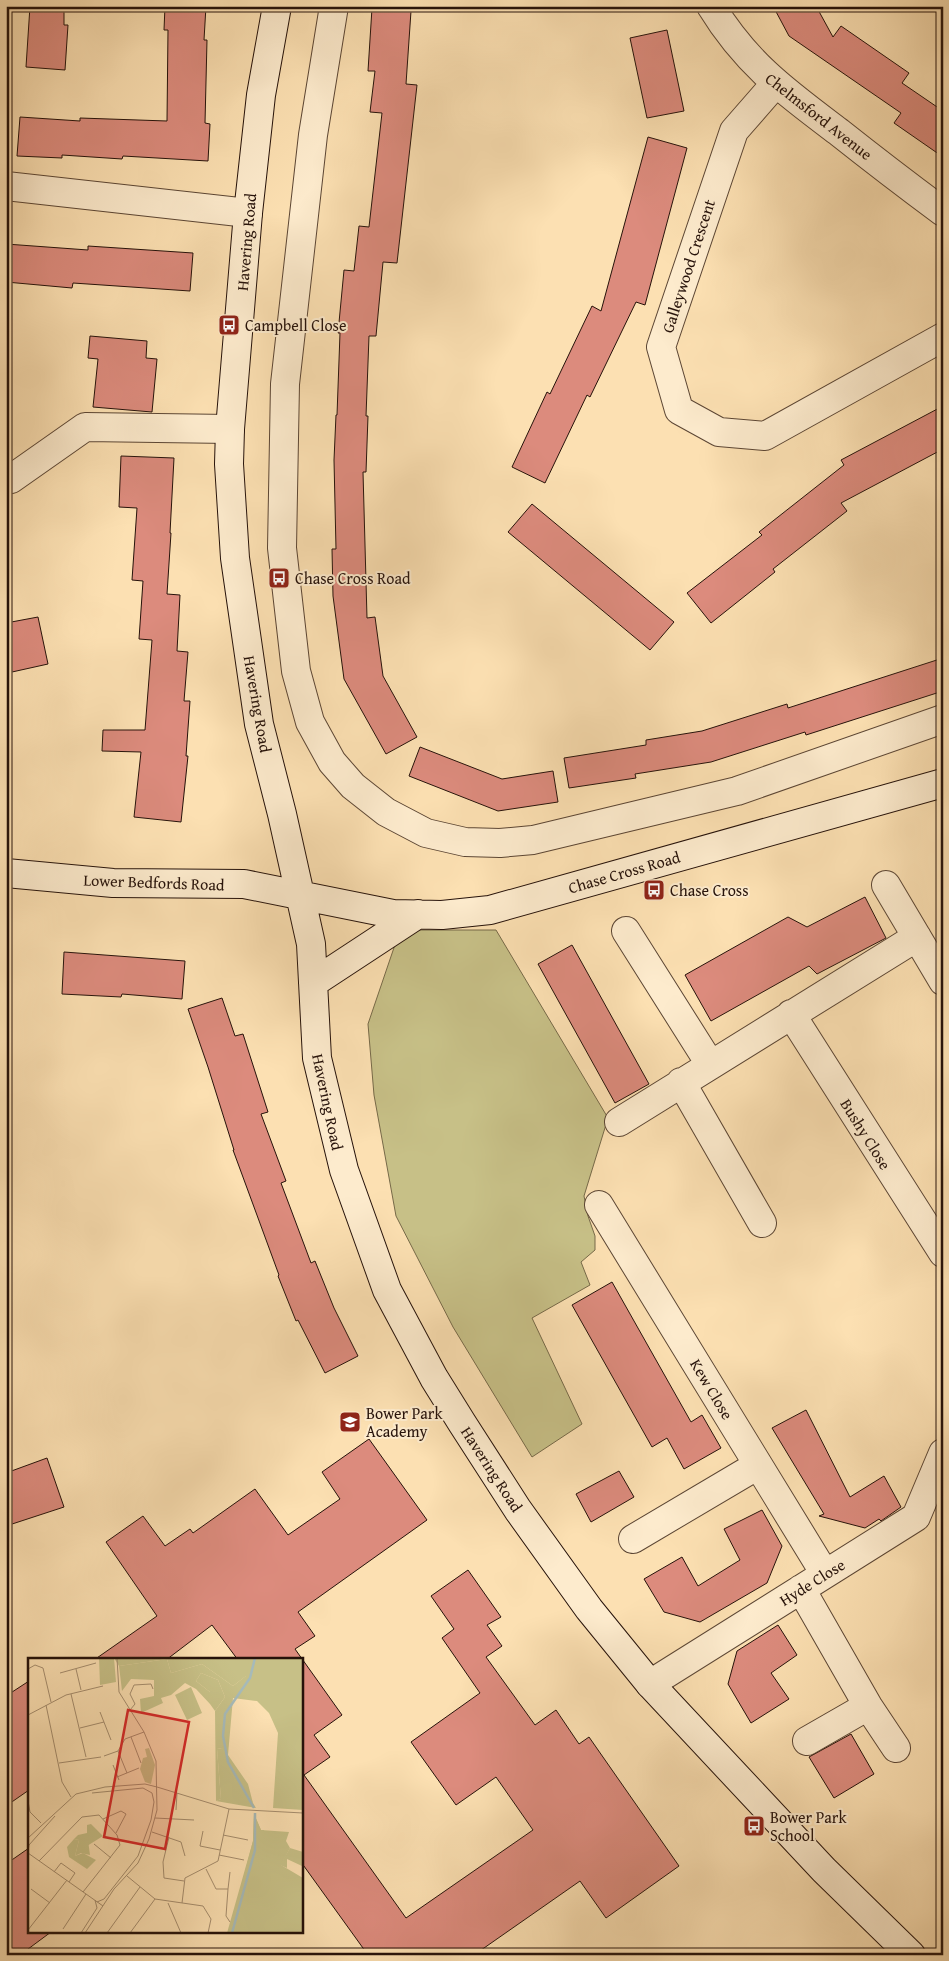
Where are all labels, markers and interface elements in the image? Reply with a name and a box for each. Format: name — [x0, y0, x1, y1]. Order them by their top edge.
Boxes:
street label: Chelmsford Avenue — [760, 67, 878, 165]
street label: Havering Road — [230, 192, 262, 292]
street label: Galleywood Crescent — [655, 196, 721, 336]
bus stop icon: Campbell Close — [217, 313, 241, 337]
place label: Campbell Close — [245, 313, 346, 337]
bus stop icon: Chase Cross Road — [267, 566, 291, 590]
place label: Chase Cross Road — [295, 566, 411, 590]
street label: Havering Road — [238, 654, 278, 755]
street label: Chase Cross Road — [565, 844, 683, 899]
street label: Lower Bedfords Road — [83, 868, 225, 896]
bus stop icon: Chase Cross — [642, 878, 666, 902]
place label: Chase Cross — [670, 878, 749, 902]
street label: Havering Road — [306, 1052, 350, 1153]
street label: Bushy Close — [835, 1094, 897, 1174]
street label: Kew Close — [684, 1354, 740, 1424]
place label: Bower Park Academy — [366, 1401, 443, 1443]
school or university icon: Bower Park Academy — [338, 1410, 362, 1434]
street label: Havering Road — [455, 1421, 529, 1517]
street label: Hyde Close — [775, 1552, 849, 1612]
inset map — [28, 1658, 302, 1934]
place label: Bower Park School — [770, 1805, 847, 1847]
bus stop icon: Bower Park School — [742, 1814, 766, 1838]

